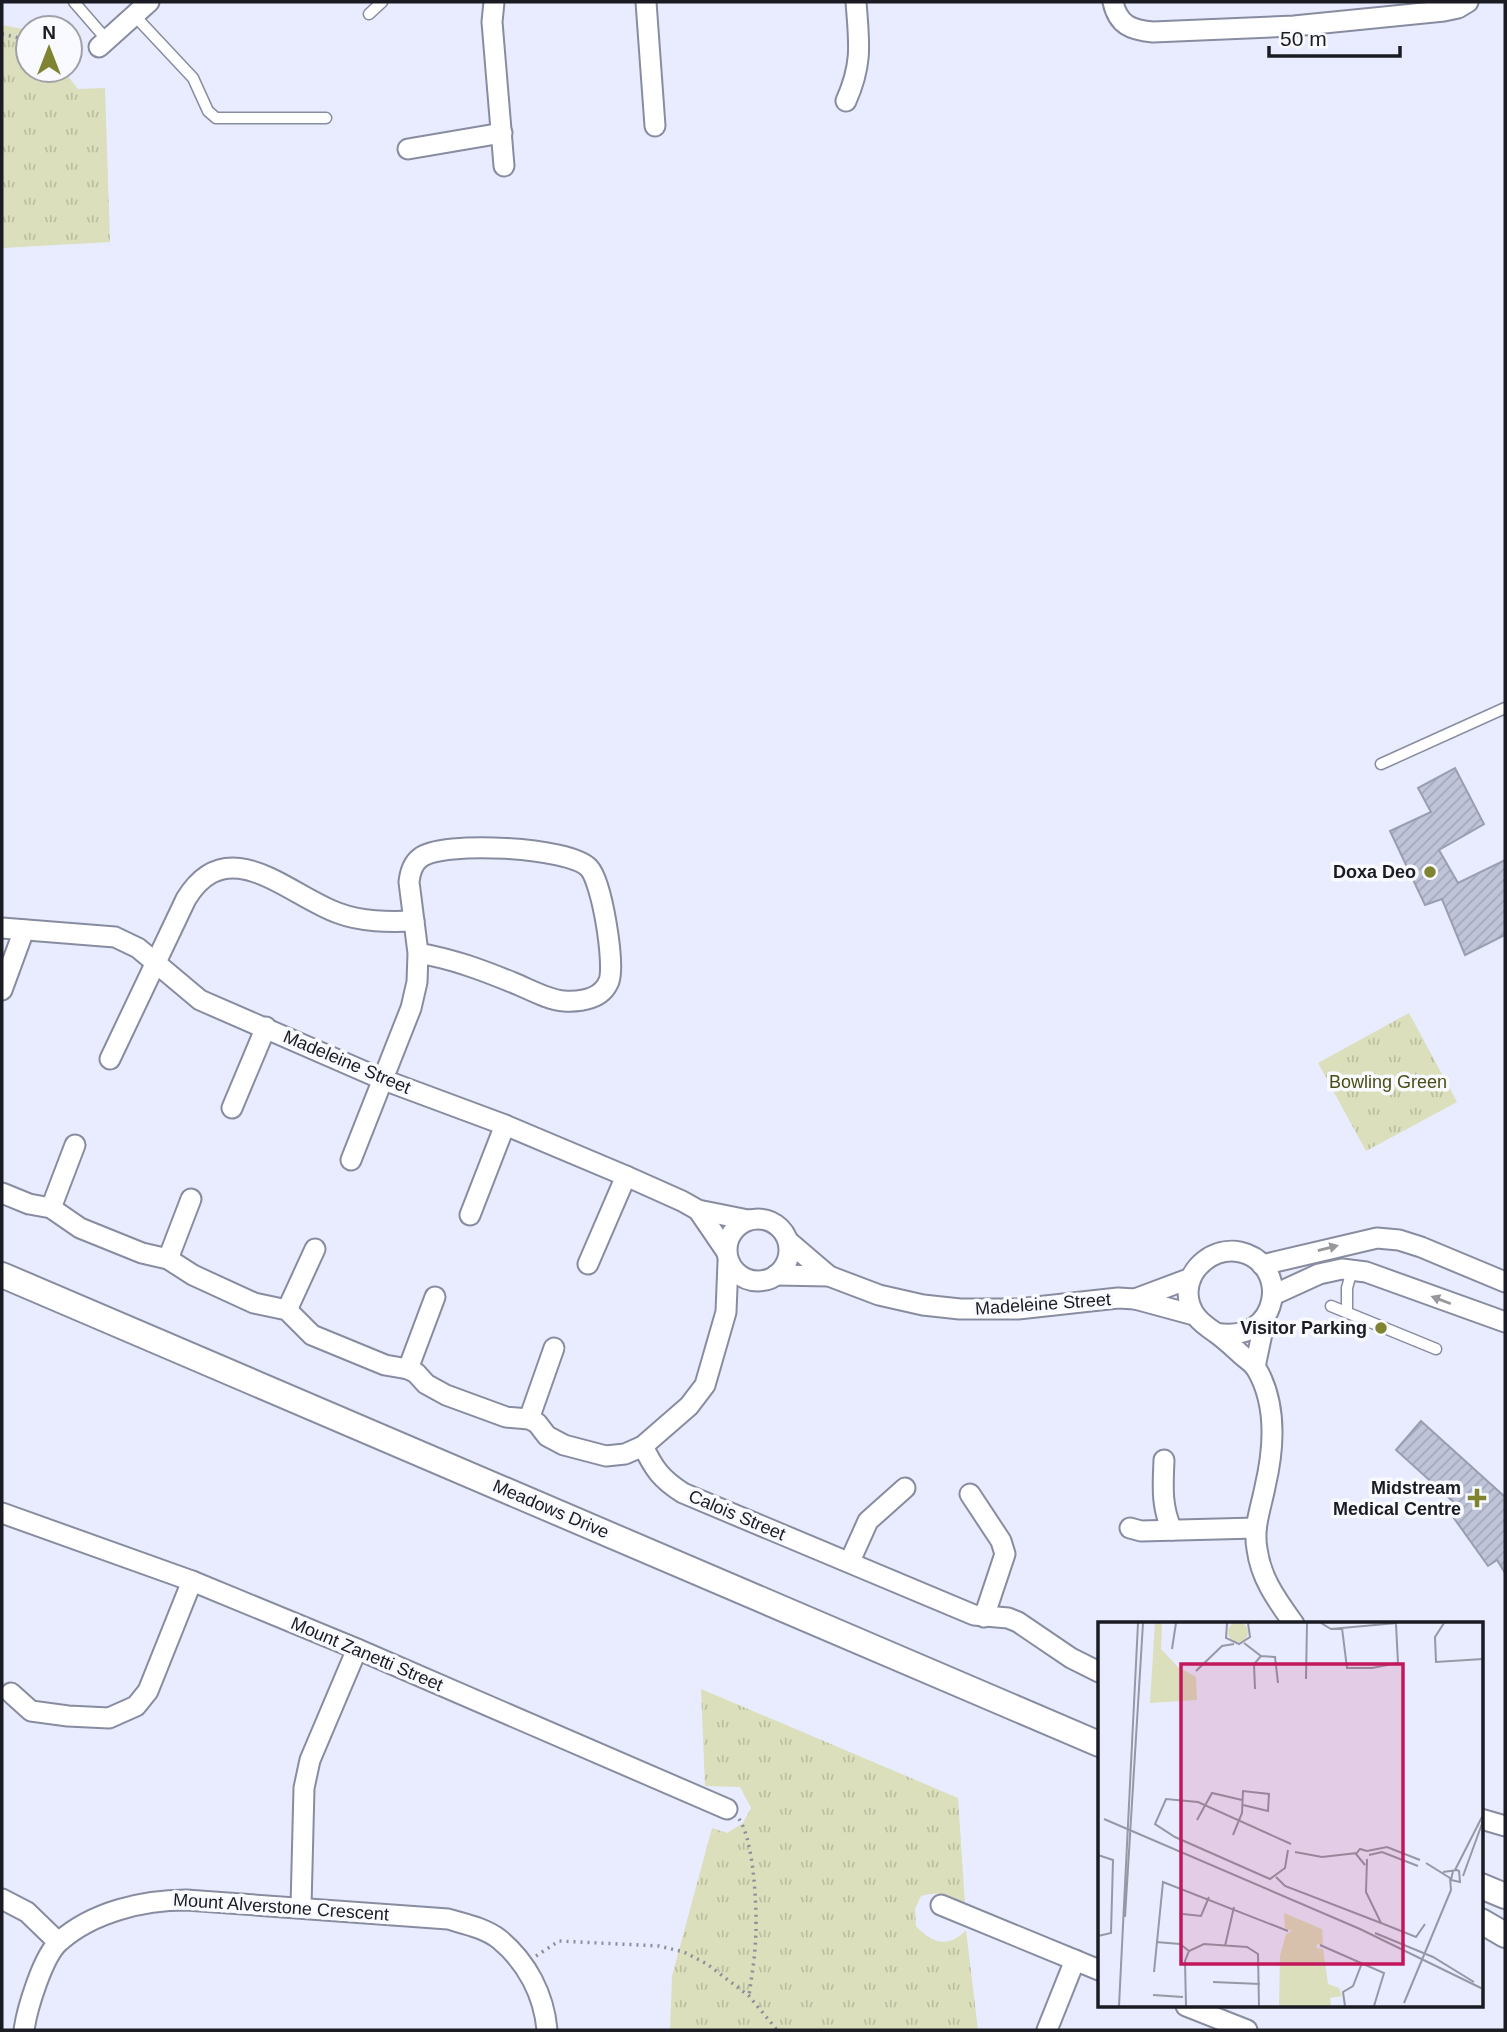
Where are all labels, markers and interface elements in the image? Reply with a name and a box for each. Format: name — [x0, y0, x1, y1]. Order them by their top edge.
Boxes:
north arrow — [14, 14, 84, 84]
scale bar — [1269, 14, 1400, 58]
text: N — [42, 22, 56, 43]
text: 50 m — [1280, 27, 1327, 50]
place label: Doxa Deo — [1333, 862, 1416, 882]
marker: Doxa Deo — [1422, 864, 1438, 880]
street label: Madeleine Street — [280, 1026, 414, 1098]
park label: Bowling Green — [1329, 1072, 1447, 1092]
one-way arrow — [1317, 1242, 1339, 1253]
street label: Madeleine Street — [974, 1289, 1112, 1319]
one-way arrow — [1430, 1294, 1451, 1305]
place label: Visitor Parking — [1240, 1318, 1367, 1338]
marker: Visitor Parking — [1373, 1320, 1389, 1336]
street label: Meadows Drive — [490, 1476, 612, 1542]
place label: Midstream Medical Centre — [1333, 1478, 1461, 1519]
street label: Calois Street — [686, 1486, 788, 1544]
marker: Midstream Medical Centre — [1467, 1488, 1487, 1508]
street label: Mount Zanetti Street — [288, 1613, 446, 1695]
inset map — [1098, 1622, 1482, 2008]
street label: Mount Alverstone Crescent — [173, 1889, 389, 1925]

